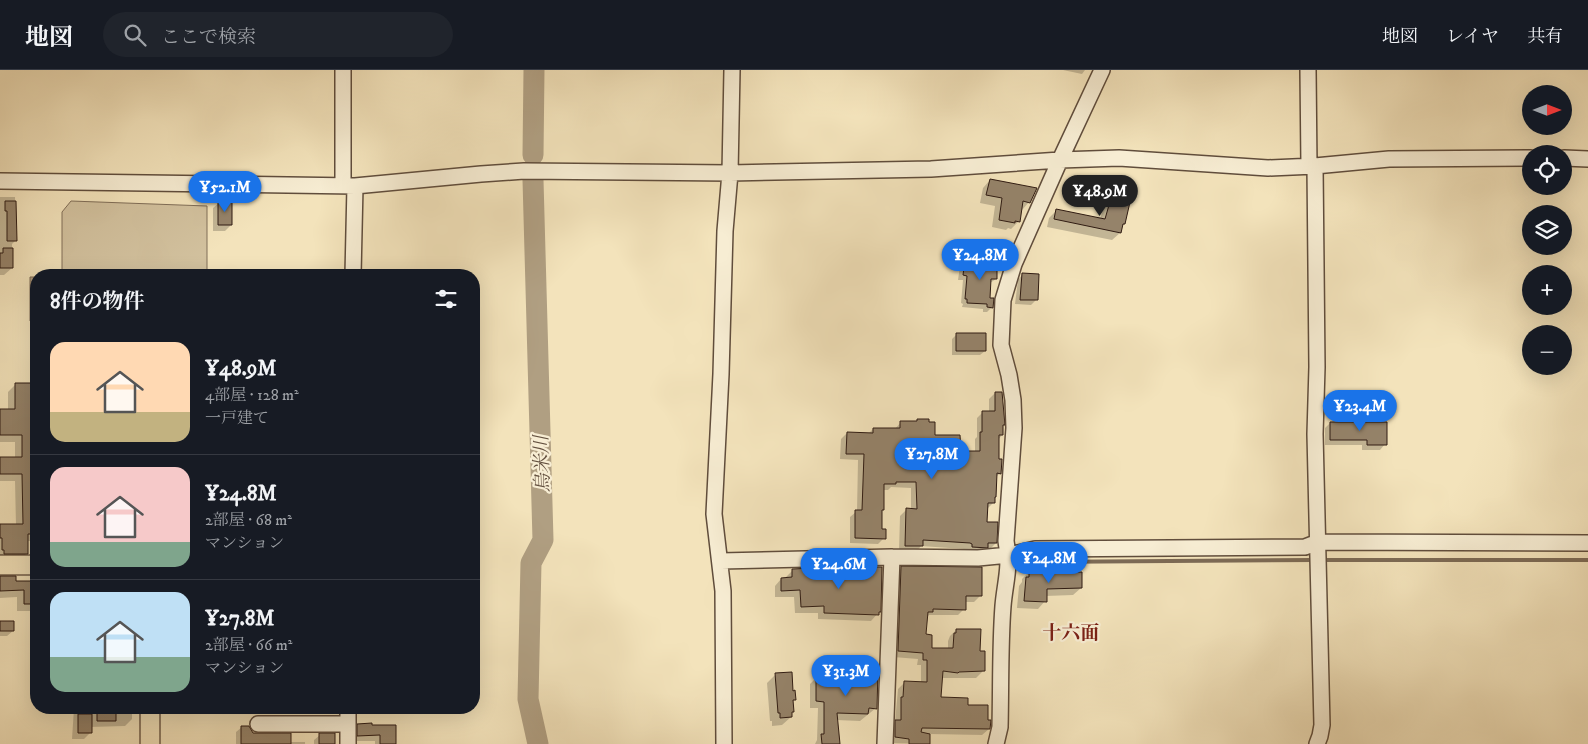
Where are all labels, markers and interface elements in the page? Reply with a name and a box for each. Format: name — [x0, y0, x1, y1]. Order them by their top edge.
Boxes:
search box — [103, 12, 453, 57]
icon: search — [121, 21, 149, 49]
text: 地図 — [25, 23, 73, 53]
text: ここで検索 — [161, 26, 256, 49]
text: 地図 — [1382, 26, 1418, 48]
text: レイヤ — [1446, 26, 1499, 48]
text: 共有 — [1527, 26, 1563, 48]
north arrow — [1522, 85, 1572, 135]
map controls — [1522, 85, 1572, 375]
button: locate — [1522, 145, 1572, 195]
pin: ¥52.1M — [184, 170, 266, 213]
pin: ¥48.9M — [1059, 174, 1141, 217]
text: ¥52.1M — [199, 177, 251, 197]
text: ¥48.9M — [1073, 181, 1127, 201]
button: layers — [1522, 205, 1572, 255]
pin: ¥24.8M — [939, 238, 1021, 281]
text: ¥24.8M — [953, 245, 1007, 265]
button: + — [1522, 265, 1572, 315]
icon: filters — [432, 285, 460, 313]
text: 8件の物件 — [50, 289, 145, 315]
button: − — [1522, 325, 1572, 375]
text: ¥48.9M — [205, 356, 276, 382]
icon: home — [90, 362, 150, 422]
text: 4部屋 · 128 m² — [205, 385, 299, 405]
pin: ¥23.4M — [1319, 390, 1401, 432]
text: ¥23.4M — [1334, 396, 1386, 416]
text: 一戸建て — [205, 408, 269, 428]
water label: 烏米川 — [530, 433, 555, 493]
pin: ¥27.8M — [891, 438, 973, 480]
text: ¥27.8M — [906, 444, 958, 464]
text: ¥24.8M — [205, 481, 277, 507]
icon: home — [90, 487, 150, 547]
text: 2部屋 · 68 m² — [205, 510, 292, 530]
text: マンション — [205, 533, 284, 553]
pin: ¥24.8M — [1008, 542, 1090, 584]
pin: ¥24.6M — [798, 548, 880, 590]
text: ¥24.8M — [1022, 548, 1076, 568]
text: ¥24.6M — [812, 554, 866, 574]
text: ¥27.8M — [205, 606, 275, 632]
icon: home — [90, 612, 150, 672]
district label: 十六面 — [1042, 622, 1100, 645]
text: 2部屋 · 66 m² — [205, 635, 292, 655]
pin: ¥31.3M — [805, 654, 887, 697]
text: マンション — [205, 658, 284, 678]
text: ¥31.3M — [823, 661, 869, 681]

